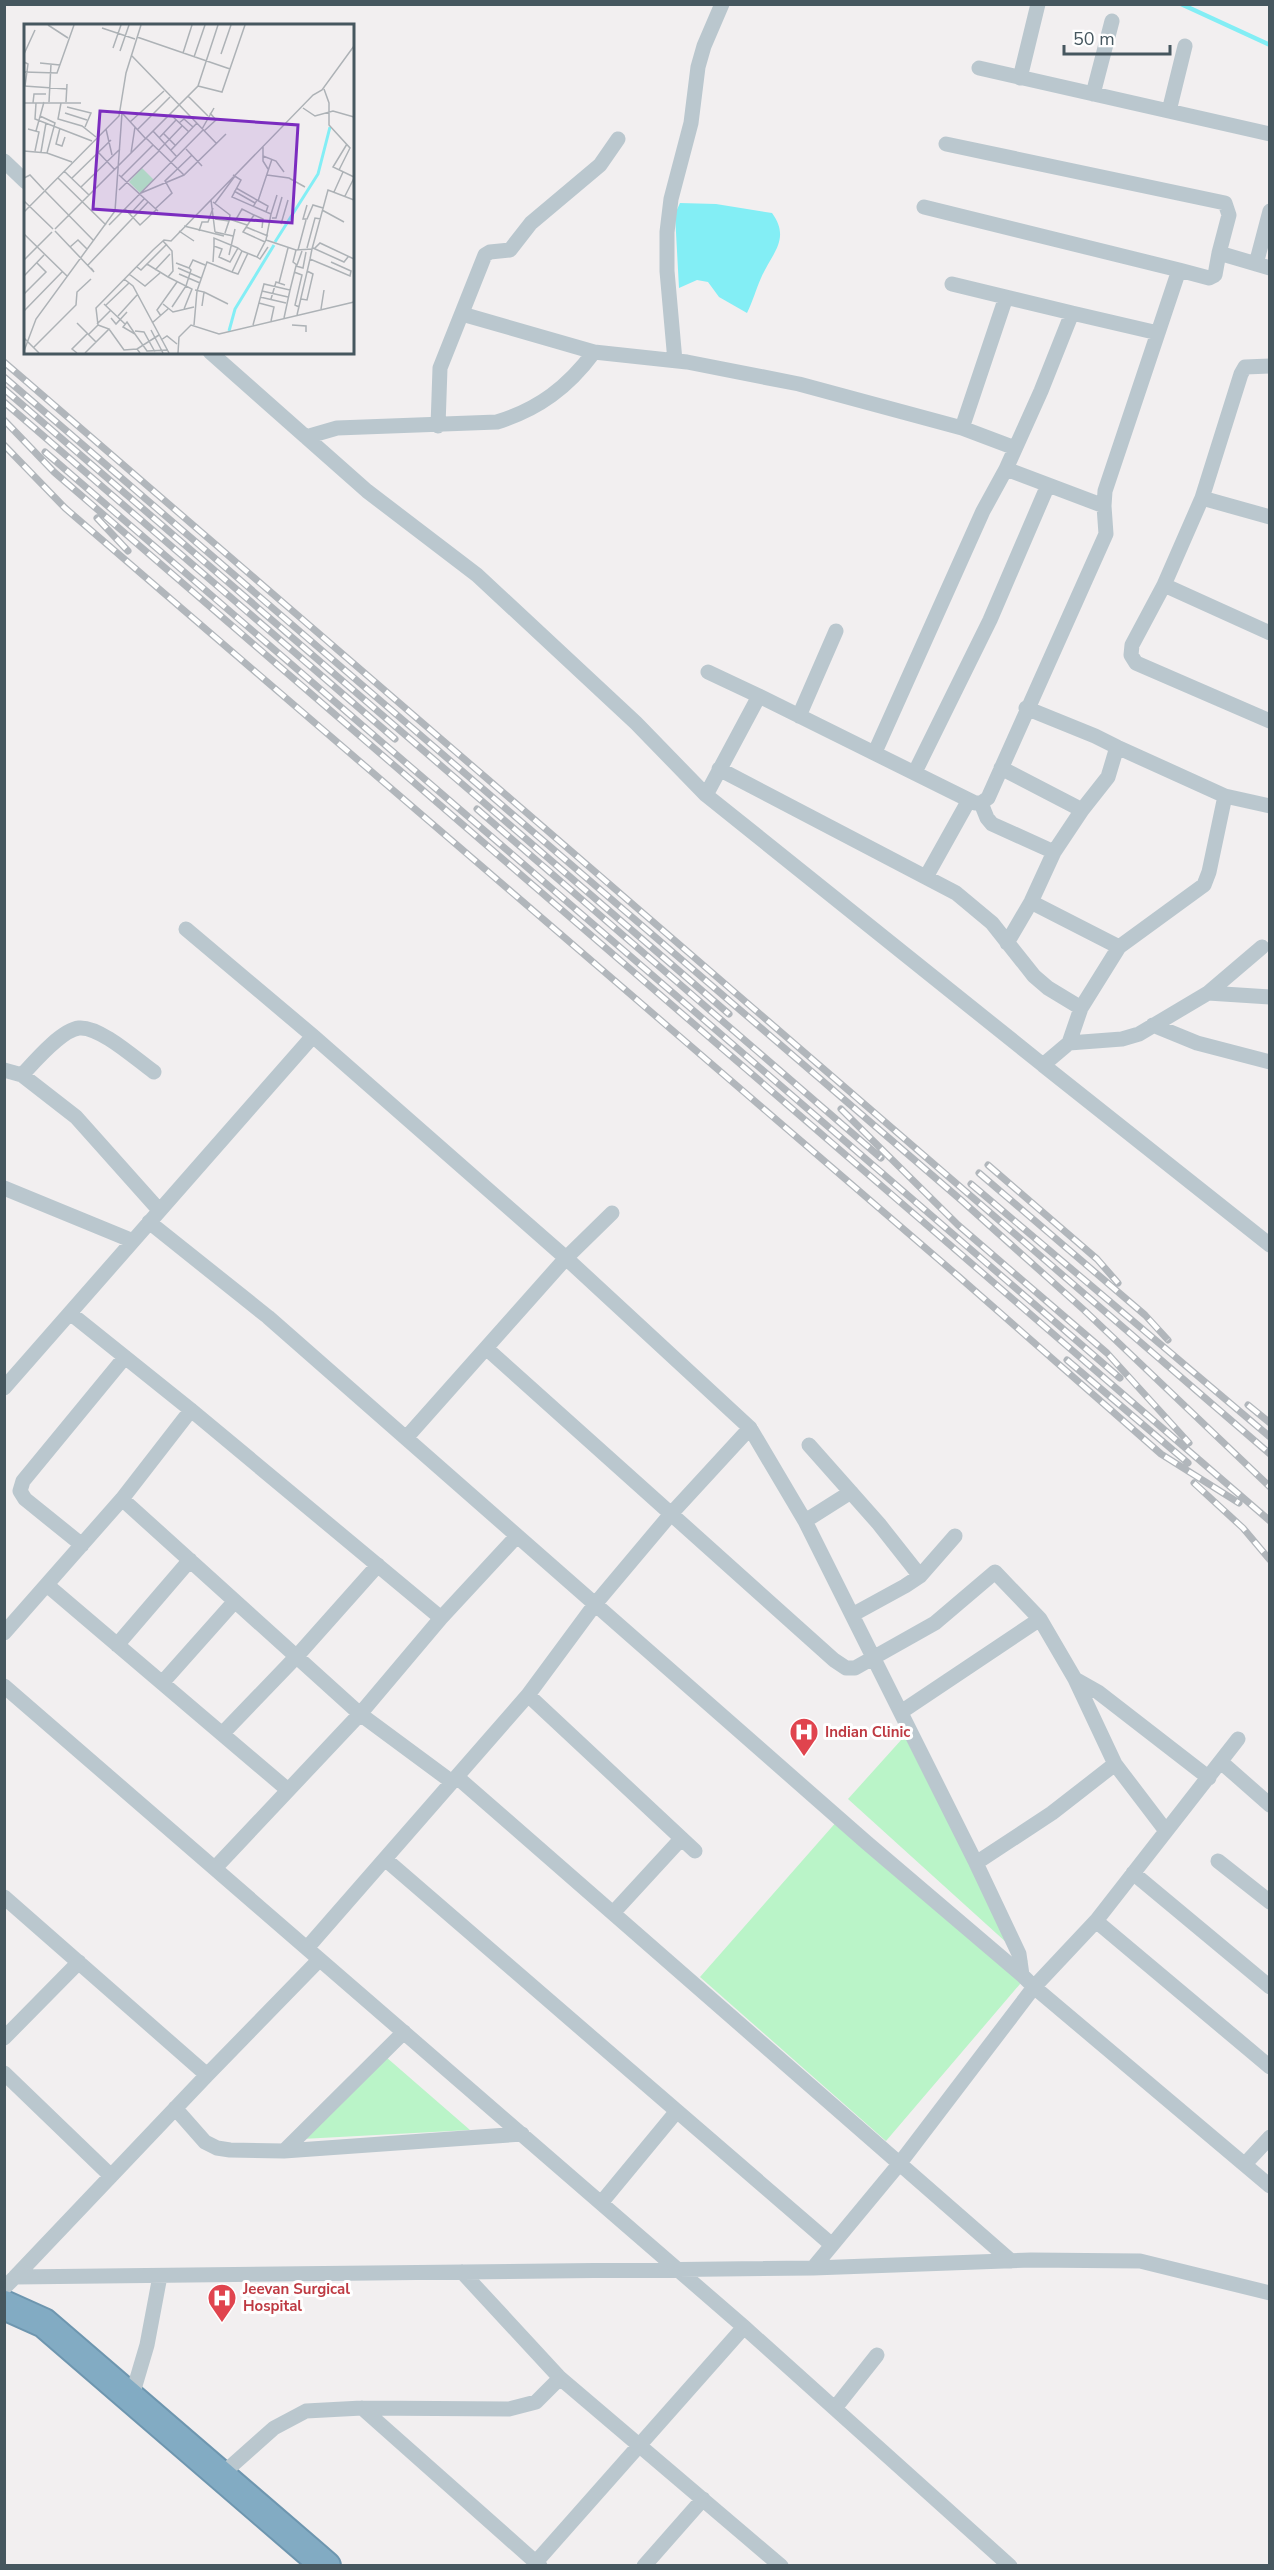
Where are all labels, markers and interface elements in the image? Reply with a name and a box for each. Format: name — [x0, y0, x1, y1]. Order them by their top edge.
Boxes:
scale bar — [1064, 18, 1170, 56]
inset map — [24, 24, 354, 354]
text: 50 m — [1073, 27, 1115, 51]
hospital icon: Indian Clinic — [788, 1716, 820, 1758]
place label: Indian Clinic — [825, 1722, 910, 1742]
place label: Jeevan Surgical Hospital — [242, 2279, 350, 2316]
hospital icon: Jeevan Surgical Hospital — [206, 2282, 238, 2324]

